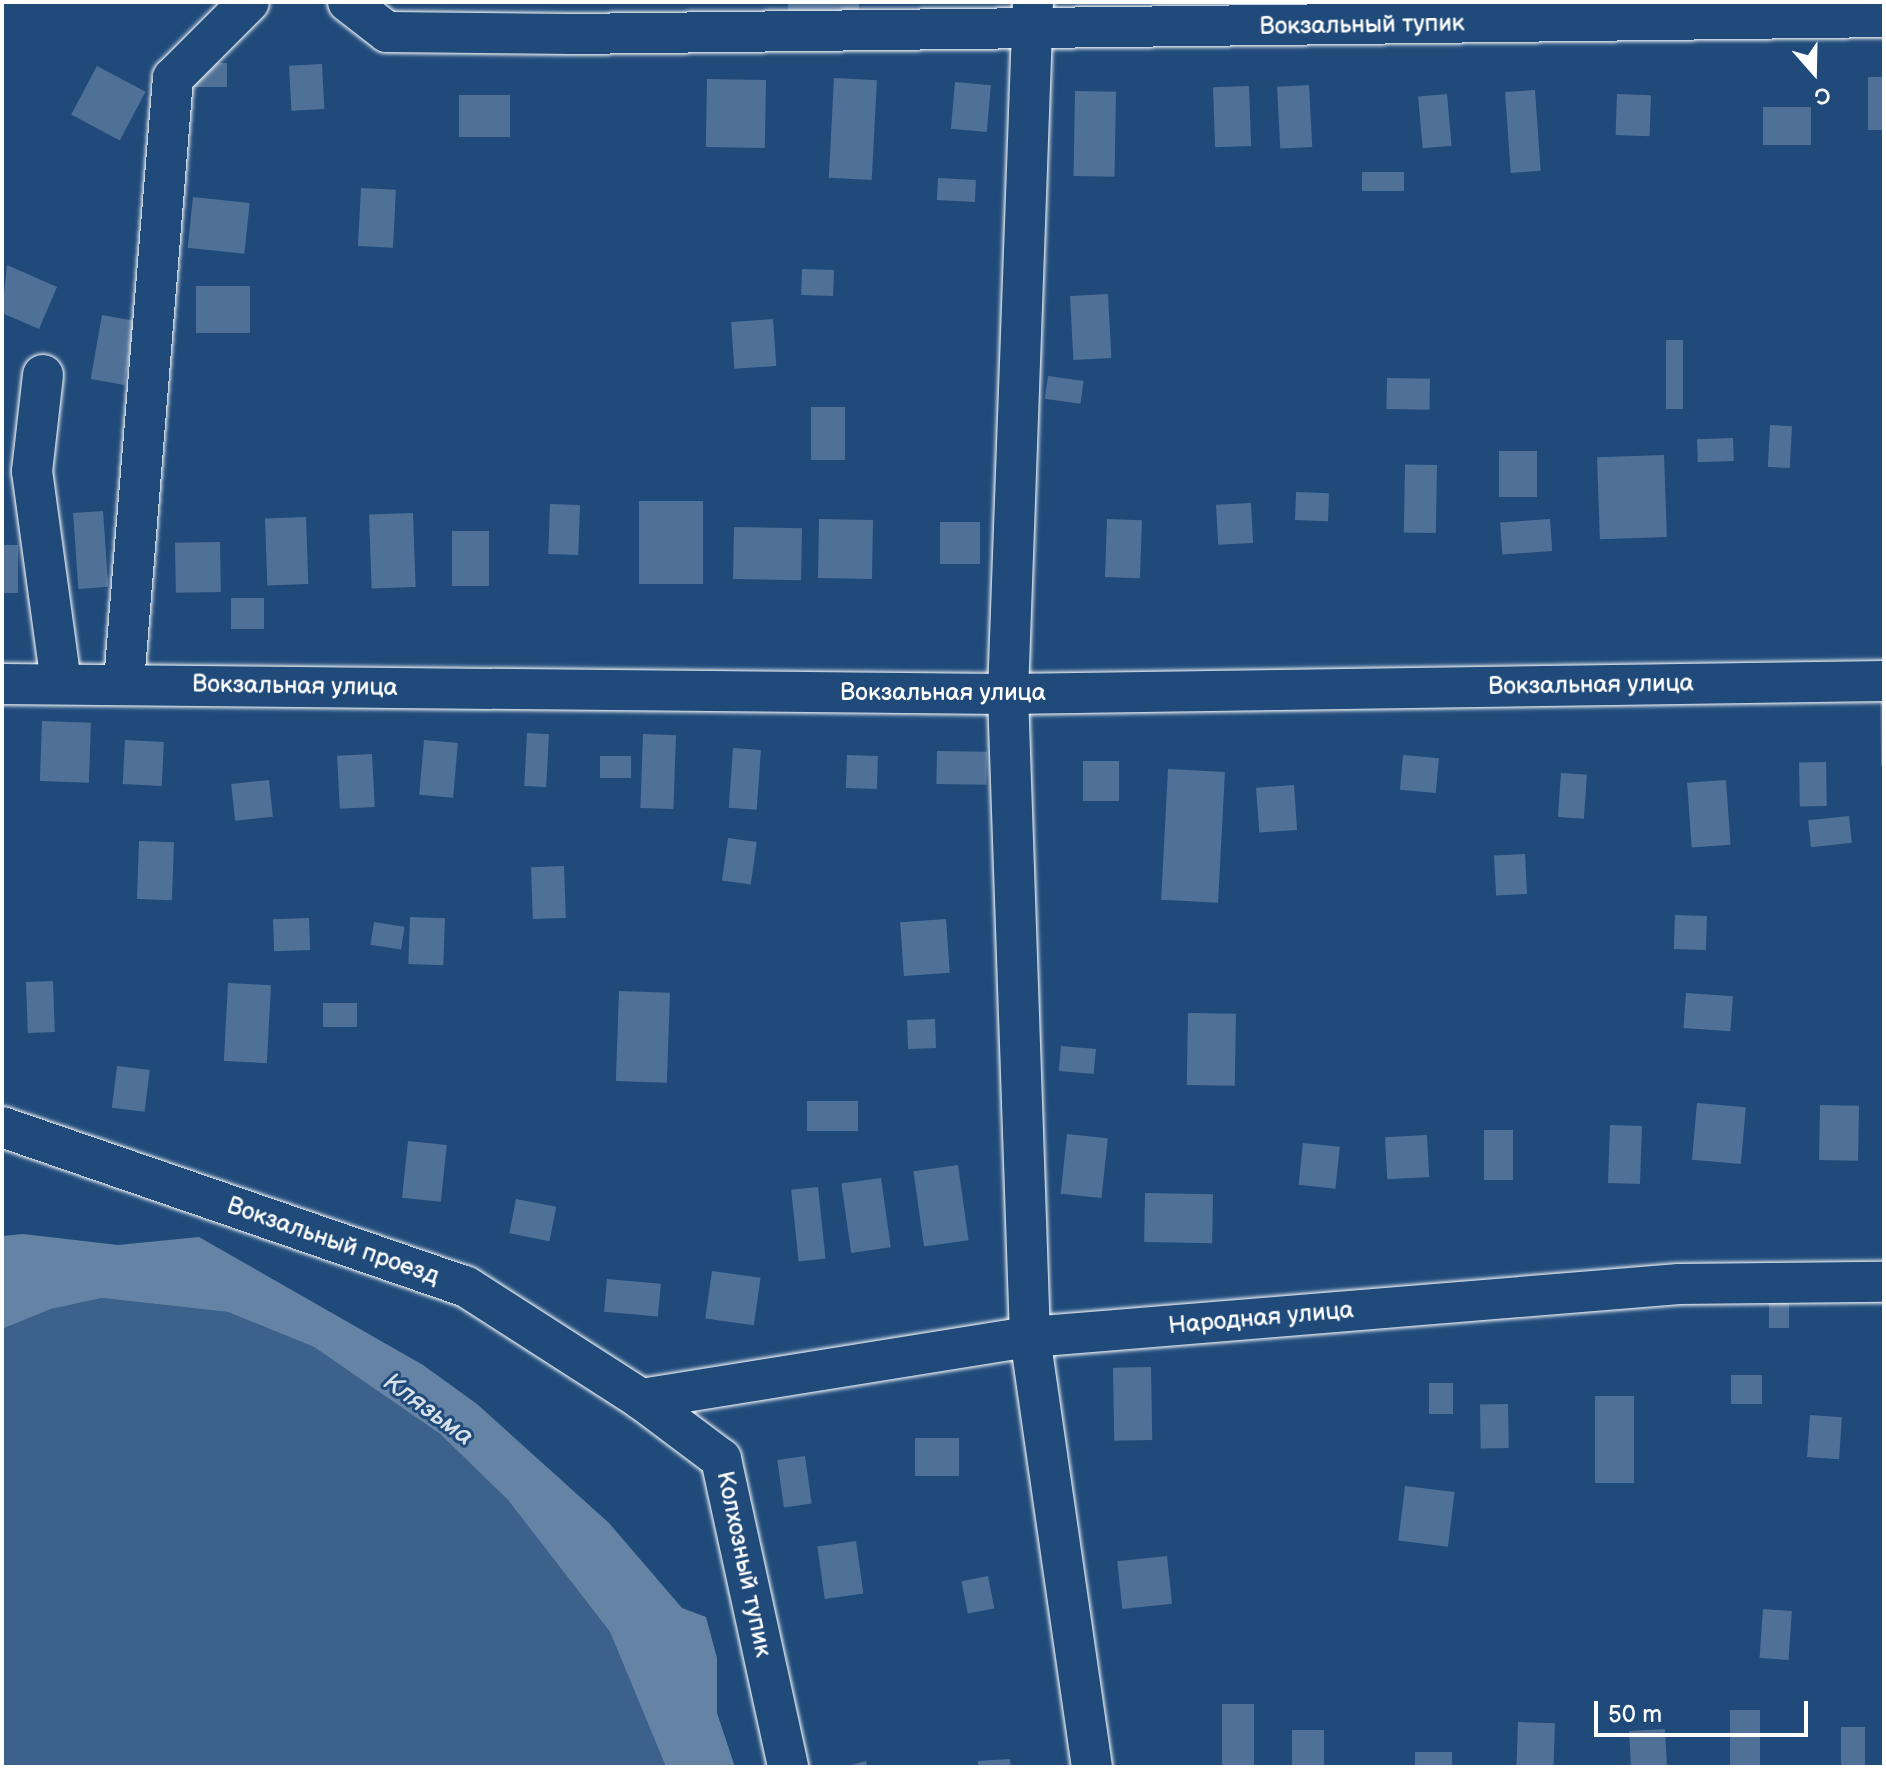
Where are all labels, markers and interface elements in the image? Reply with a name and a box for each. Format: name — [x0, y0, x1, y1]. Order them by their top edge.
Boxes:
street label: Вокзальный тупик — [1259, 9, 1465, 41]
north arrow — [1774, 32, 1854, 112]
text: С — [1811, 80, 1834, 110]
street label: Вокзальная улица — [1488, 669, 1694, 701]
street label: Вокзальная улица — [192, 670, 398, 702]
street label: Вокзальная улица — [840, 679, 1046, 707]
street label: Вокзальный проезд — [223, 1191, 443, 1291]
street label: Народная улица — [1167, 1296, 1355, 1340]
water label: Клязьма — [377, 1367, 479, 1453]
street label: Колхозный тупик — [710, 1469, 778, 1659]
scale bar — [1598, 1685, 1812, 1735]
text: 50 m — [1608, 1700, 1662, 1729]

